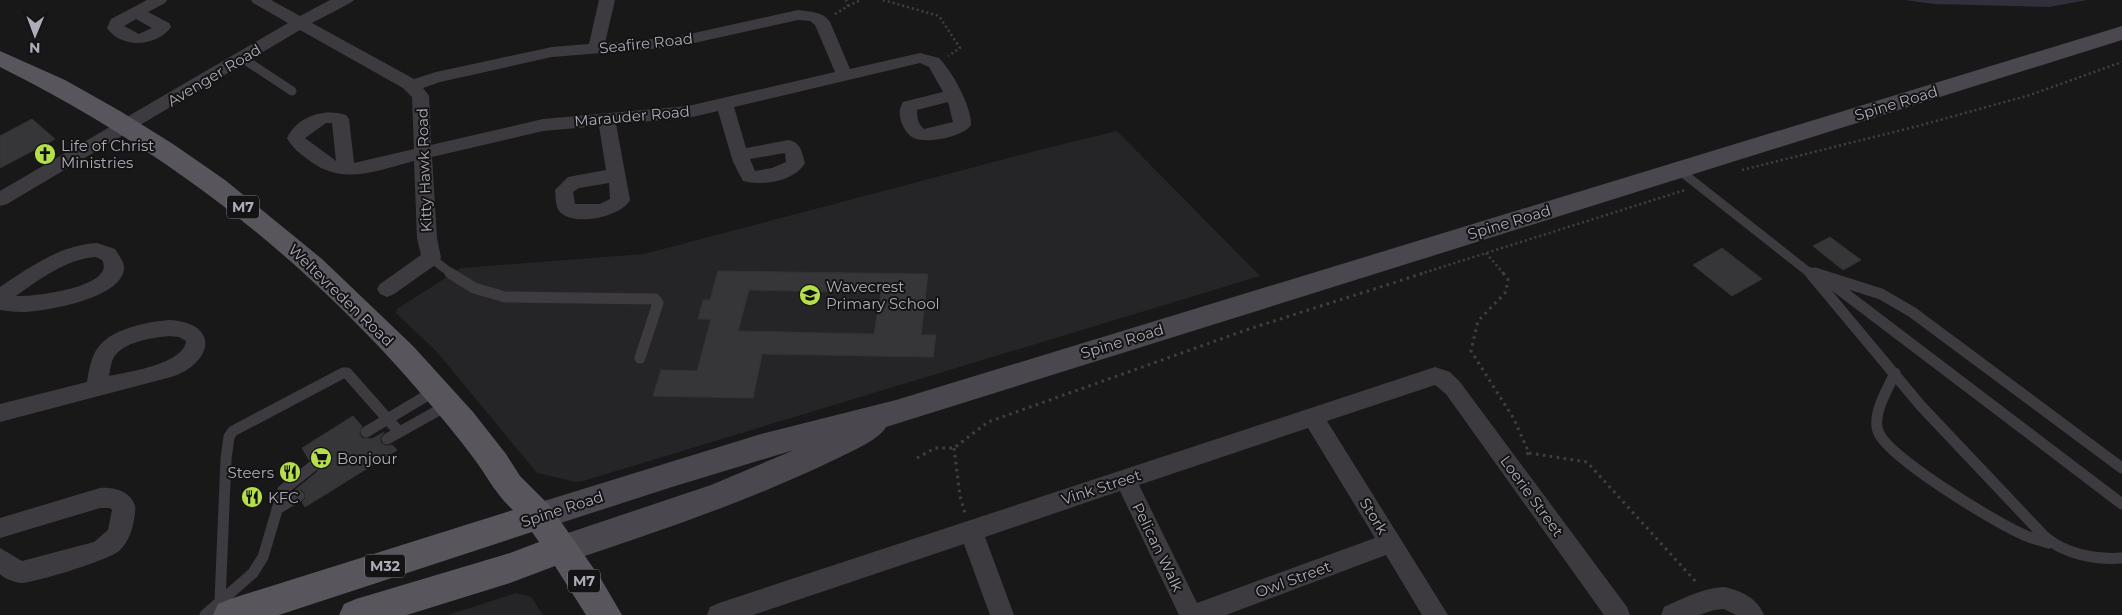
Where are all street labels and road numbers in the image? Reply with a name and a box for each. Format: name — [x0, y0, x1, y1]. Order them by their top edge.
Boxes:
street label: Seafire Road — [598, 29, 694, 57]
street label: Avenger Road — [164, 40, 264, 110]
street label: Spine Road — [1852, 81, 1940, 125]
street label: Marauder Road — [573, 101, 691, 131]
street label: Kitty Hawk Road — [412, 108, 436, 232]
road number: M7 — [227, 196, 259, 218]
street label: Spine Road — [1465, 200, 1553, 244]
street label: Weltevreden Road — [284, 240, 398, 350]
street label: Spine Road — [1078, 319, 1166, 363]
street label: Loerie Street — [1496, 452, 1568, 540]
street label: Vink Street — [1059, 465, 1143, 509]
street label: Spine Road — [518, 487, 606, 531]
street label: Stork — [1356, 494, 1392, 538]
street label: Pelican Walk — [1128, 499, 1188, 595]
road number: M32 — [365, 554, 405, 578]
street label: Owl Street — [1253, 557, 1333, 601]
road number: M7 — [568, 570, 600, 592]

